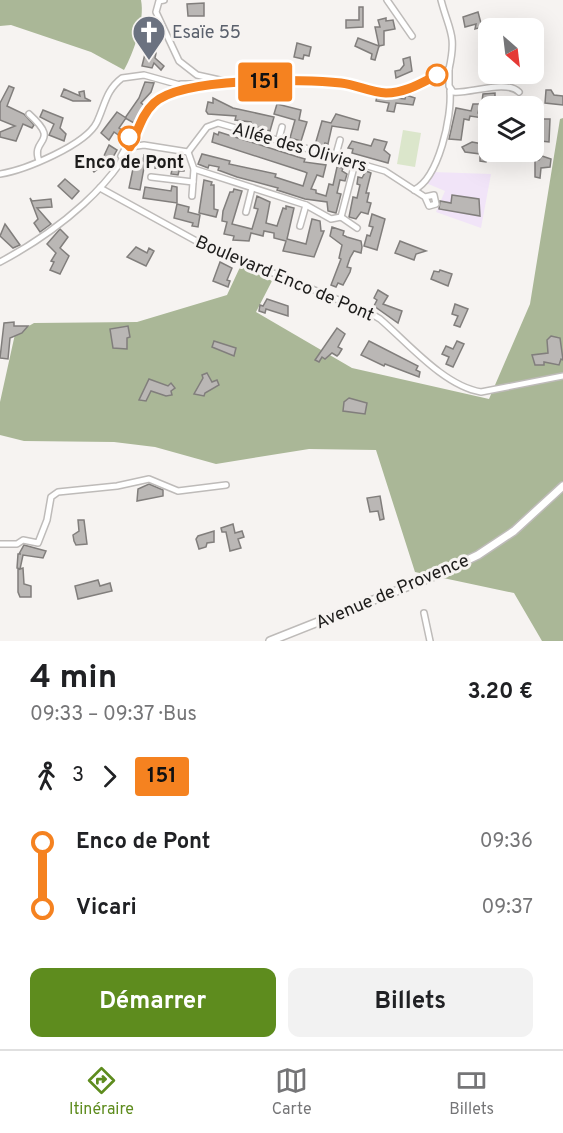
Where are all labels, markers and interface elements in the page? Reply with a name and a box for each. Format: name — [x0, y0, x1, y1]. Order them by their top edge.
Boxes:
church icon: Esaïe 55 — [131, 14, 167, 61]
north arrow — [478, 18, 544, 84]
map controls — [478, 18, 544, 162]
place label: Esaïe 55 — [172, 22, 241, 45]
line badge: 151 — [230, 62, 300, 101]
unlabelled marker — [426, 64, 448, 86]
text: 151 — [250, 69, 280, 96]
button: layers — [478, 96, 544, 162]
street label: Allée des Oliviers — [230, 118, 370, 179]
marker: Enco de Pont — [118, 126, 140, 148]
place label: Enco de Pont — [74, 152, 184, 175]
street label: Boulevard Enco de Pont — [191, 231, 377, 328]
street label: Avenue de Provence — [312, 550, 473, 635]
text: 4 min — [30, 658, 117, 700]
text: 3.20 € — [468, 679, 533, 706]
text: 09:33 – 09:37 · Bus — [30, 702, 197, 728]
icon: walk — [30, 760, 63, 793]
icon: forward — [93, 760, 126, 793]
text: 3 — [72, 763, 84, 789]
text: 151 — [147, 763, 177, 790]
text: Enco de Pont — [76, 829, 210, 856]
text: 09:36 — [480, 829, 533, 855]
text: Vicari — [76, 895, 137, 922]
text: 09:37 — [481, 895, 533, 921]
button: Démarrer — [30, 968, 276, 1037]
button: Billets — [288, 968, 533, 1037]
tab: Itinéraire — [69, 1064, 134, 1120]
tab: Carte — [272, 1064, 312, 1120]
tab: Billets — [449, 1064, 494, 1120]

